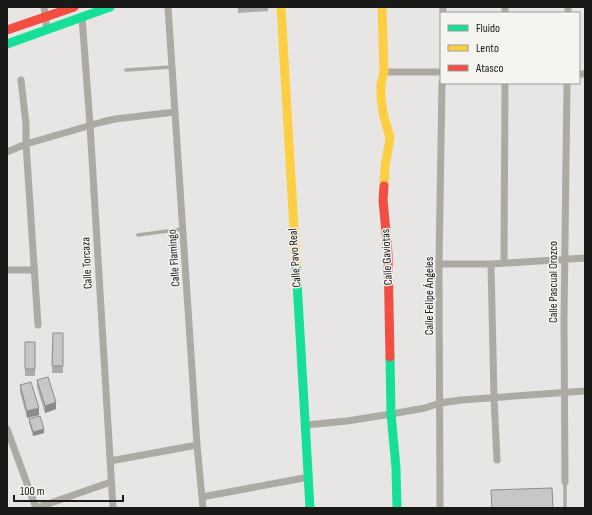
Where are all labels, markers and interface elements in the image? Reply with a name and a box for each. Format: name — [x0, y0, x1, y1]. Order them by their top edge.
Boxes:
legend — [440, 12, 580, 84]
text: Fluido — [476, 21, 500, 36]
text: Lento — [476, 41, 499, 56]
text: Atasco — [475, 61, 503, 76]
street label: Calle Pavo Real — [285, 228, 305, 288]
street label: Calle Flamingo — [165, 229, 183, 287]
street label: Calle Gaviotas — [378, 229, 396, 285]
street label: Calle Torcaza — [78, 236, 96, 289]
street label: Calle Pascual Orozco — [546, 241, 561, 323]
street label: Calle Felipe Ángeles — [422, 257, 437, 335]
scale bar — [14, 477, 123, 503]
text: 100 m — [20, 484, 45, 499]

